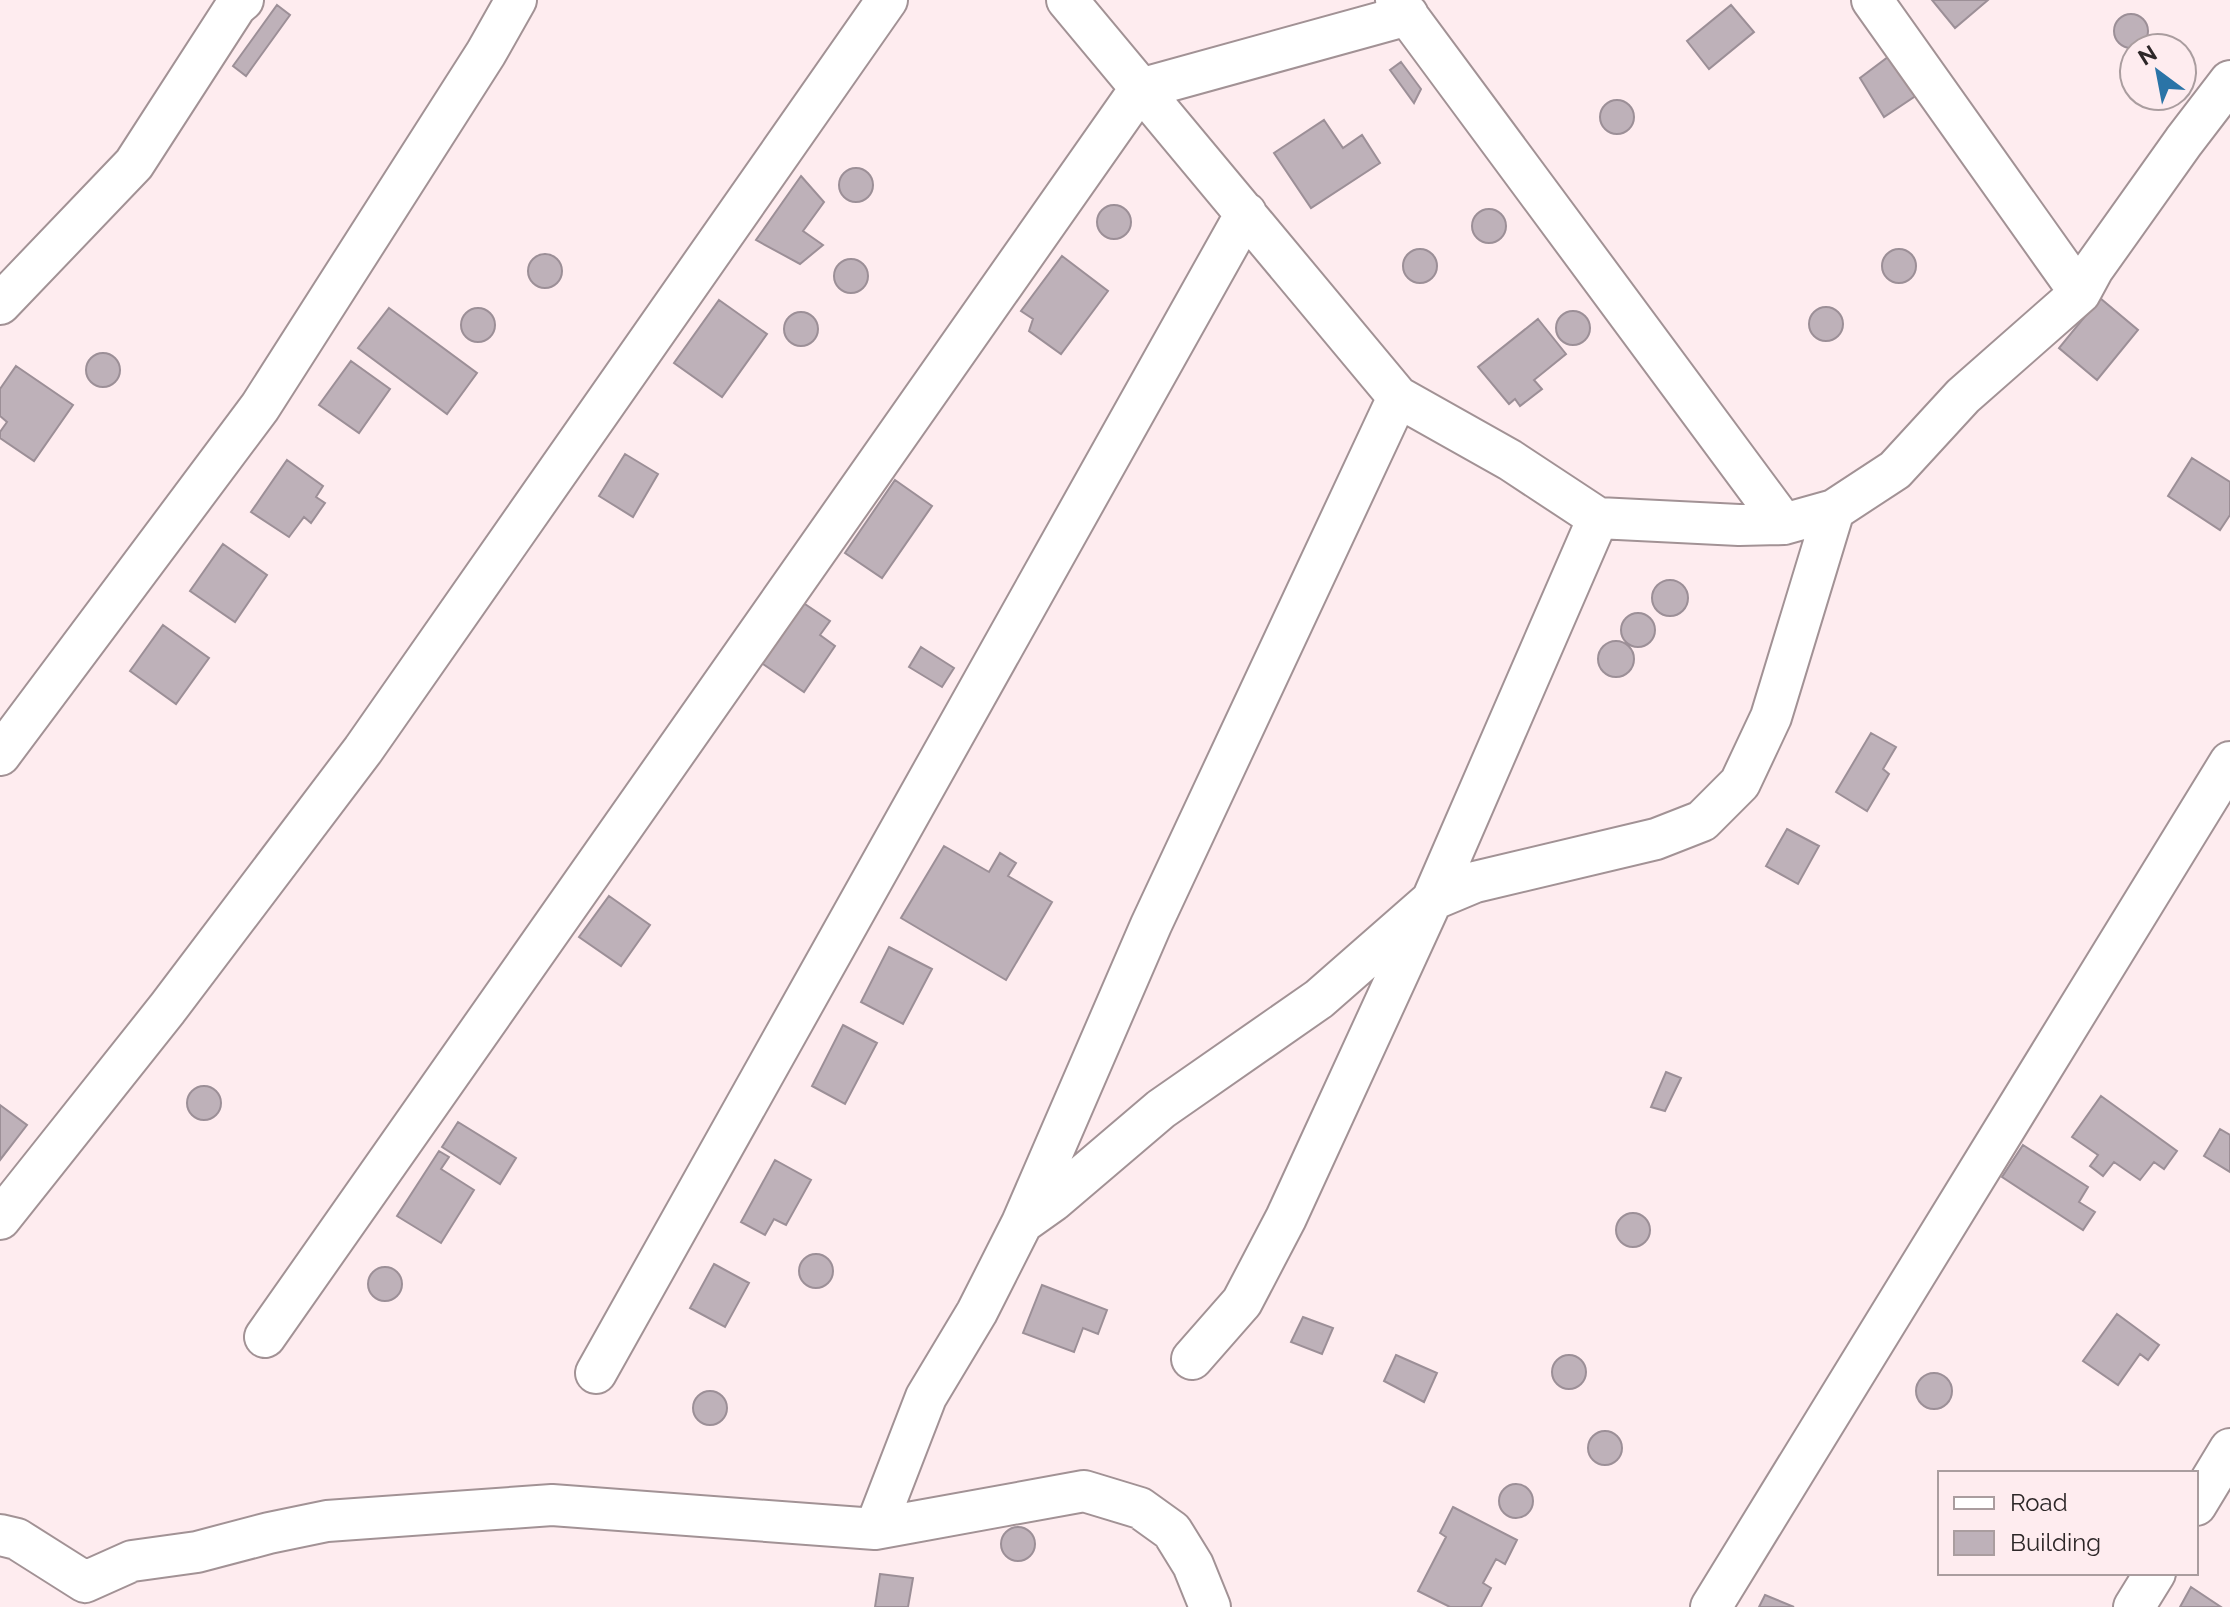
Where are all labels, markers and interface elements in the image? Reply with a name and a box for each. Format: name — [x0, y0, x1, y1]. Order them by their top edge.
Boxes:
north arrow — [2118, 32, 2198, 112]
text: N — [2133, 40, 2161, 71]
legend — [1938, 1471, 2198, 1575]
text: Road — [2010, 1488, 2068, 1517]
text: Building — [2010, 1528, 2101, 1557]

